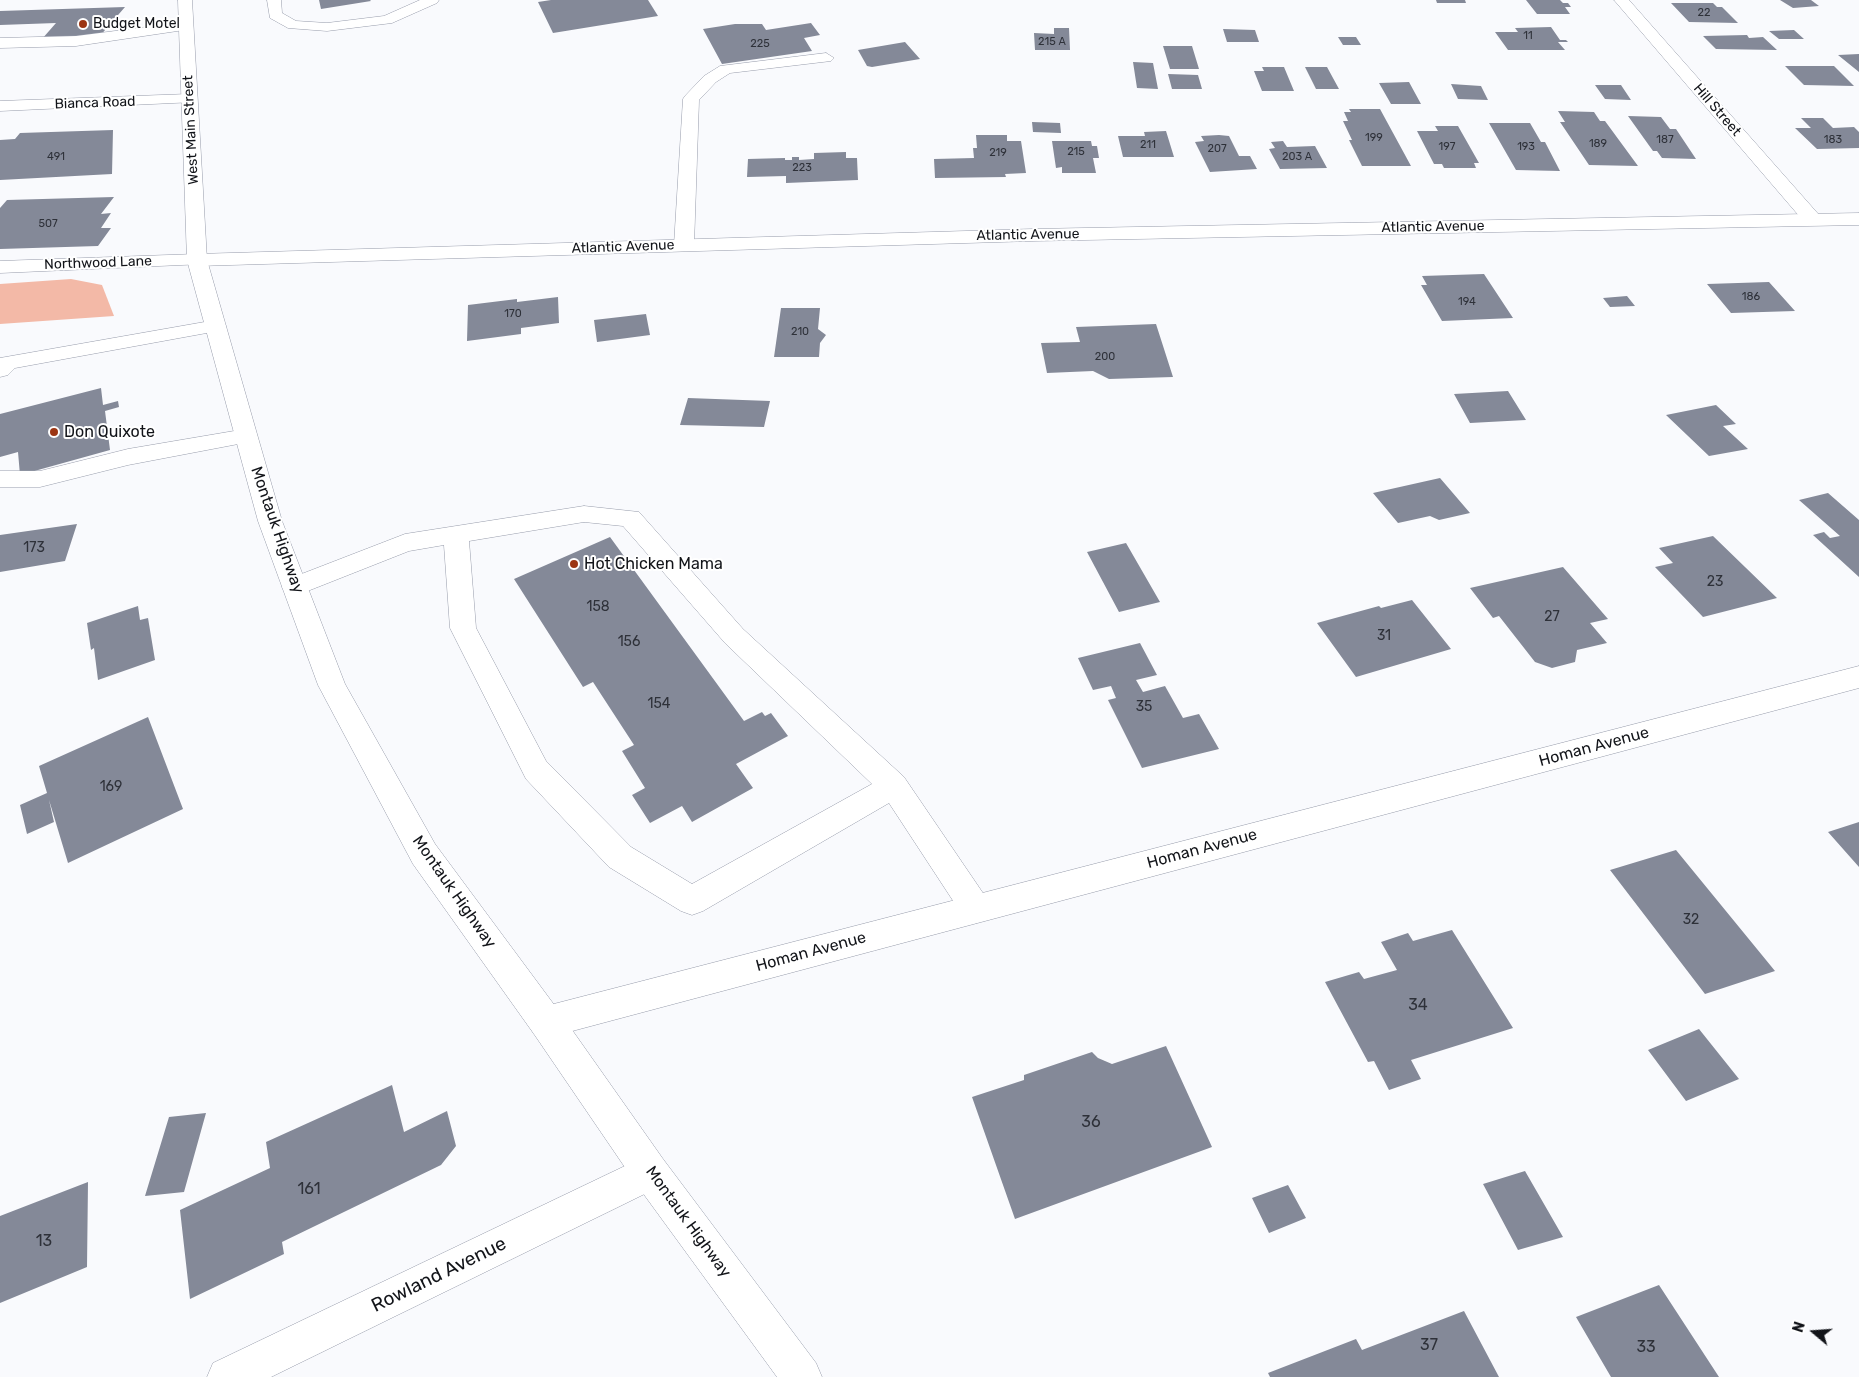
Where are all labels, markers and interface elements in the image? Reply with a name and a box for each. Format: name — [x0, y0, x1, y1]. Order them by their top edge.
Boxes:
house number: 22 — [1698, 6, 1710, 20]
place label: Budget Motel — [93, 16, 180, 32]
marker: Budget Motel — [77, 18, 89, 30]
house number: 11 — [1523, 29, 1533, 43]
house number: 215 A — [1038, 35, 1066, 49]
house number: 225 — [750, 37, 770, 51]
street label: West Main Street — [180, 75, 202, 185]
street label: Hill Street — [1690, 80, 1744, 140]
street label: Bianca Road — [54, 93, 136, 113]
house number: 199 — [1365, 131, 1383, 145]
house number: 187 — [1656, 133, 1674, 147]
house number: 183 — [1824, 133, 1842, 147]
house number: 189 — [1589, 137, 1607, 151]
house number: 211 — [1140, 138, 1156, 152]
house number: 197 — [1439, 140, 1455, 154]
house number: 193 — [1517, 140, 1535, 154]
house number: 207 — [1207, 142, 1227, 156]
house number: 215 — [1067, 145, 1085, 159]
house number: 219 — [989, 146, 1007, 160]
house number: 491 — [47, 150, 65, 164]
house number: 203 A — [1282, 150, 1312, 164]
house number: 223 — [792, 161, 812, 175]
house number: 507 — [38, 217, 58, 231]
street label: Atlantic Avenue — [1381, 218, 1485, 236]
street label: Atlantic Avenue — [976, 226, 1080, 244]
street label: Atlantic Avenue — [571, 237, 675, 257]
street label: Northwood Lane — [44, 253, 152, 273]
house number: 186 — [1742, 290, 1760, 304]
house number: 194 — [1458, 295, 1476, 309]
house number: 170 — [504, 307, 522, 321]
house number: 210 — [791, 325, 809, 339]
house number: 200 — [1095, 350, 1115, 364]
place label: Don Quixote — [64, 422, 155, 442]
marker: Don Quixote — [48, 426, 60, 438]
street label: Montauk Highway — [246, 464, 308, 596]
house number: 173 — [23, 540, 45, 556]
place label: Hot Chicken Mama — [584, 554, 723, 574]
marker: Hot Chicken Mama — [568, 558, 580, 570]
house number: 23 — [1707, 574, 1723, 590]
house number: 158 — [586, 599, 610, 615]
house number: 27 — [1544, 609, 1560, 625]
house number: 31 — [1377, 628, 1391, 644]
house number: 156 — [618, 634, 640, 650]
house number: 154 — [647, 696, 671, 712]
house number: 35 — [1136, 699, 1152, 715]
street label: Homan Avenue — [1537, 723, 1651, 771]
house number: 169 — [100, 779, 122, 795]
street label: Homan Avenue — [1145, 825, 1259, 873]
street label: Montauk Highway — [408, 832, 500, 952]
house number: 32 — [1683, 912, 1699, 928]
street label: Homan Avenue — [754, 928, 868, 976]
house number: 34 — [1408, 995, 1428, 1015]
house number: 36 — [1081, 1112, 1101, 1132]
street label: Montauk Highway — [641, 1163, 735, 1281]
house number: 161 — [298, 1179, 320, 1199]
house number: 13 — [36, 1231, 52, 1251]
street label: Rowland Avenue — [368, 1232, 510, 1318]
north arrow — [1789, 1307, 1839, 1357]
text: N — [1790, 1320, 1809, 1335]
house number: 37 — [1420, 1335, 1438, 1355]
house number: 33 — [1636, 1337, 1656, 1357]

